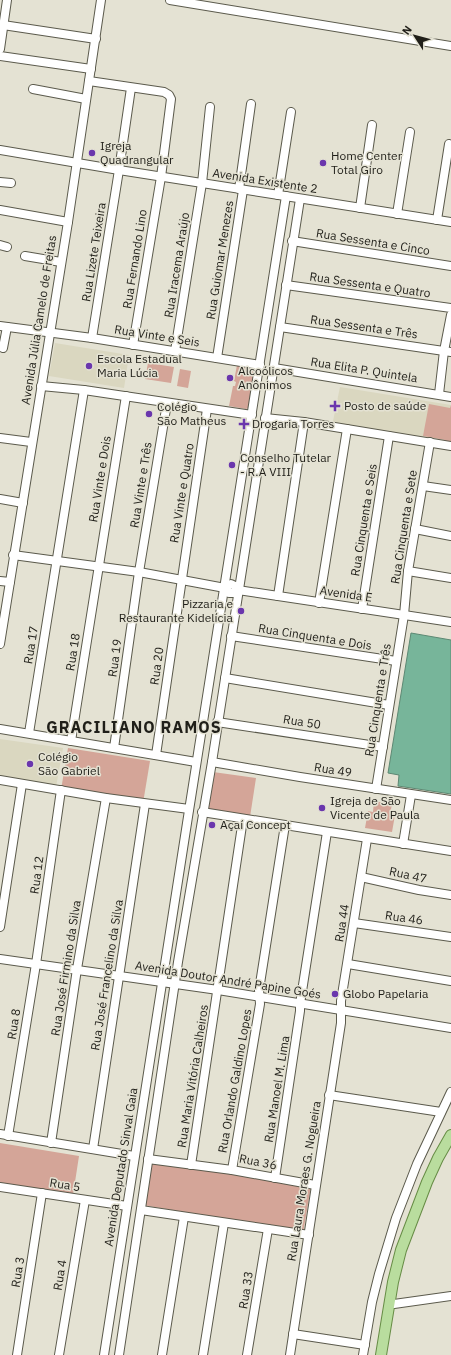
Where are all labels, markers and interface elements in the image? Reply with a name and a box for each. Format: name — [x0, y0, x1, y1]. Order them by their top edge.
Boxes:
north arrow — [395, 16, 435, 56]
text: N — [399, 23, 415, 37]
place label: Igreja Quadrangular — [100, 138, 174, 167]
marker: Igreja Quadrangular — [87, 148, 97, 158]
place label: Home Center Total Giro — [331, 148, 403, 177]
marker: Home Center Total Giro — [318, 158, 328, 168]
street label: Avenida Existente 2 — [212, 165, 319, 196]
street label: Rua Guiomar Menezes — [203, 199, 236, 321]
street label: Rua Lizete Teixeira — [78, 201, 109, 303]
street label: Rua Fernando Lino — [119, 208, 150, 310]
street label: Rua Iracema Araújo — [161, 211, 192, 319]
street label: Rua Sessenta e Cinco — [315, 225, 431, 258]
street label: Avenida Júlia Camelo de Freitas — [18, 234, 59, 406]
street label: Rua Sessenta e Quatro — [309, 269, 432, 300]
street label: Rua Sessenta e Três — [309, 312, 419, 341]
street label: Rua Vinte e Seis — [113, 321, 201, 350]
place label: Escola Estadual Maria Lúcia — [97, 351, 182, 380]
street label: Rua Elita P. Quintela — [309, 354, 419, 385]
marker: Escola Estadual Maria Lúcia — [84, 361, 94, 371]
place label: Alcoólicos Anônimos — [238, 363, 293, 392]
marker: Alcoólicos Anônimos — [225, 373, 235, 383]
place label: Posto de saúde — [344, 398, 427, 413]
place label: Colégio São Matheus — [157, 399, 227, 428]
marker: Posto de saúde — [329, 400, 341, 412]
marker: Colégio São Matheus — [144, 409, 154, 419]
place label: Drogaria Torres — [252, 416, 335, 431]
marker: Drogaria Torres — [239, 419, 249, 429]
street label: Rua Vinte e Dois — [85, 434, 114, 523]
street label: Rua Vinte e Três — [126, 441, 155, 529]
street label: Rua Vinte e Quatro — [166, 442, 197, 544]
place label: Conselho Tutelar - R.A VIII — [240, 450, 332, 479]
marker: Conselho Tutelar - R.A VIII — [227, 460, 237, 470]
street label: Rua Cinquenta e Seis — [347, 463, 380, 577]
street label: Rua Cinquenta e Sete — [387, 468, 420, 585]
street label: Avenida E — [319, 582, 373, 605]
place label: Pizzaria e Restaurante Kidelícia — [119, 596, 234, 625]
marker: Pizzaria e Restaurante Kidelícia — [236, 606, 246, 616]
street label: Rua Cinquenta e Dois — [257, 620, 373, 653]
street label: Rua 17 — [20, 625, 41, 665]
street label: Rua 18 — [62, 632, 83, 672]
street label: Rua 19 — [104, 638, 125, 678]
street label: Rua Cinquenta e Três — [361, 642, 394, 757]
street label: Rua 20 — [146, 646, 167, 686]
street label: Rua 50 — [282, 711, 322, 732]
district label: GRACILIANO RAMOS — [46, 717, 222, 737]
place label: Colégio São Gabriel — [38, 749, 100, 778]
marker: Colégio São Gabriel — [25, 759, 35, 769]
street label: Rua 49 — [313, 759, 353, 780]
place label: Igreja de São Vicente de Paula — [330, 793, 420, 822]
marker: Igreja de São Vicente de Paula — [317, 803, 327, 813]
place label: Açaí Concept — [220, 817, 291, 832]
marker: Açaí Concept — [207, 820, 217, 830]
street label: Rua 12 — [26, 855, 47, 895]
street label: Rua 47 — [388, 863, 428, 886]
street label: Rua José Firmino da Silva — [47, 898, 84, 1037]
street label: Rua José Francelino da Silva — [87, 898, 126, 1051]
street label: Rua 44 — [331, 903, 352, 943]
street label: Rua 46 — [384, 907, 424, 928]
street label: Avenida Doutor André Papine Goés — [134, 957, 322, 1002]
place label: Globo Papelaria — [343, 986, 429, 1001]
marker: Globo Papelaria — [330, 989, 340, 999]
street label: Rua Maria Vitória Calheiros — [174, 1003, 211, 1149]
street label: Rua 8 — [4, 1007, 23, 1040]
street label: Rua Orlando Galdino Lopes — [214, 1008, 255, 1154]
street label: Rua Manoel M. Lima — [261, 1034, 292, 1143]
street label: Avenida Deputado Sinval Gaia — [101, 1086, 141, 1247]
street label: Rua Laura Moraes G. Nogueira — [283, 1099, 324, 1262]
street label: Rua 36 — [238, 1151, 278, 1173]
street label: Rua 5 — [49, 1175, 82, 1194]
street label: Rua 3 — [8, 1255, 27, 1288]
street label: Rua 4 — [50, 1258, 69, 1291]
street label: Rua 33 — [235, 1270, 256, 1310]

